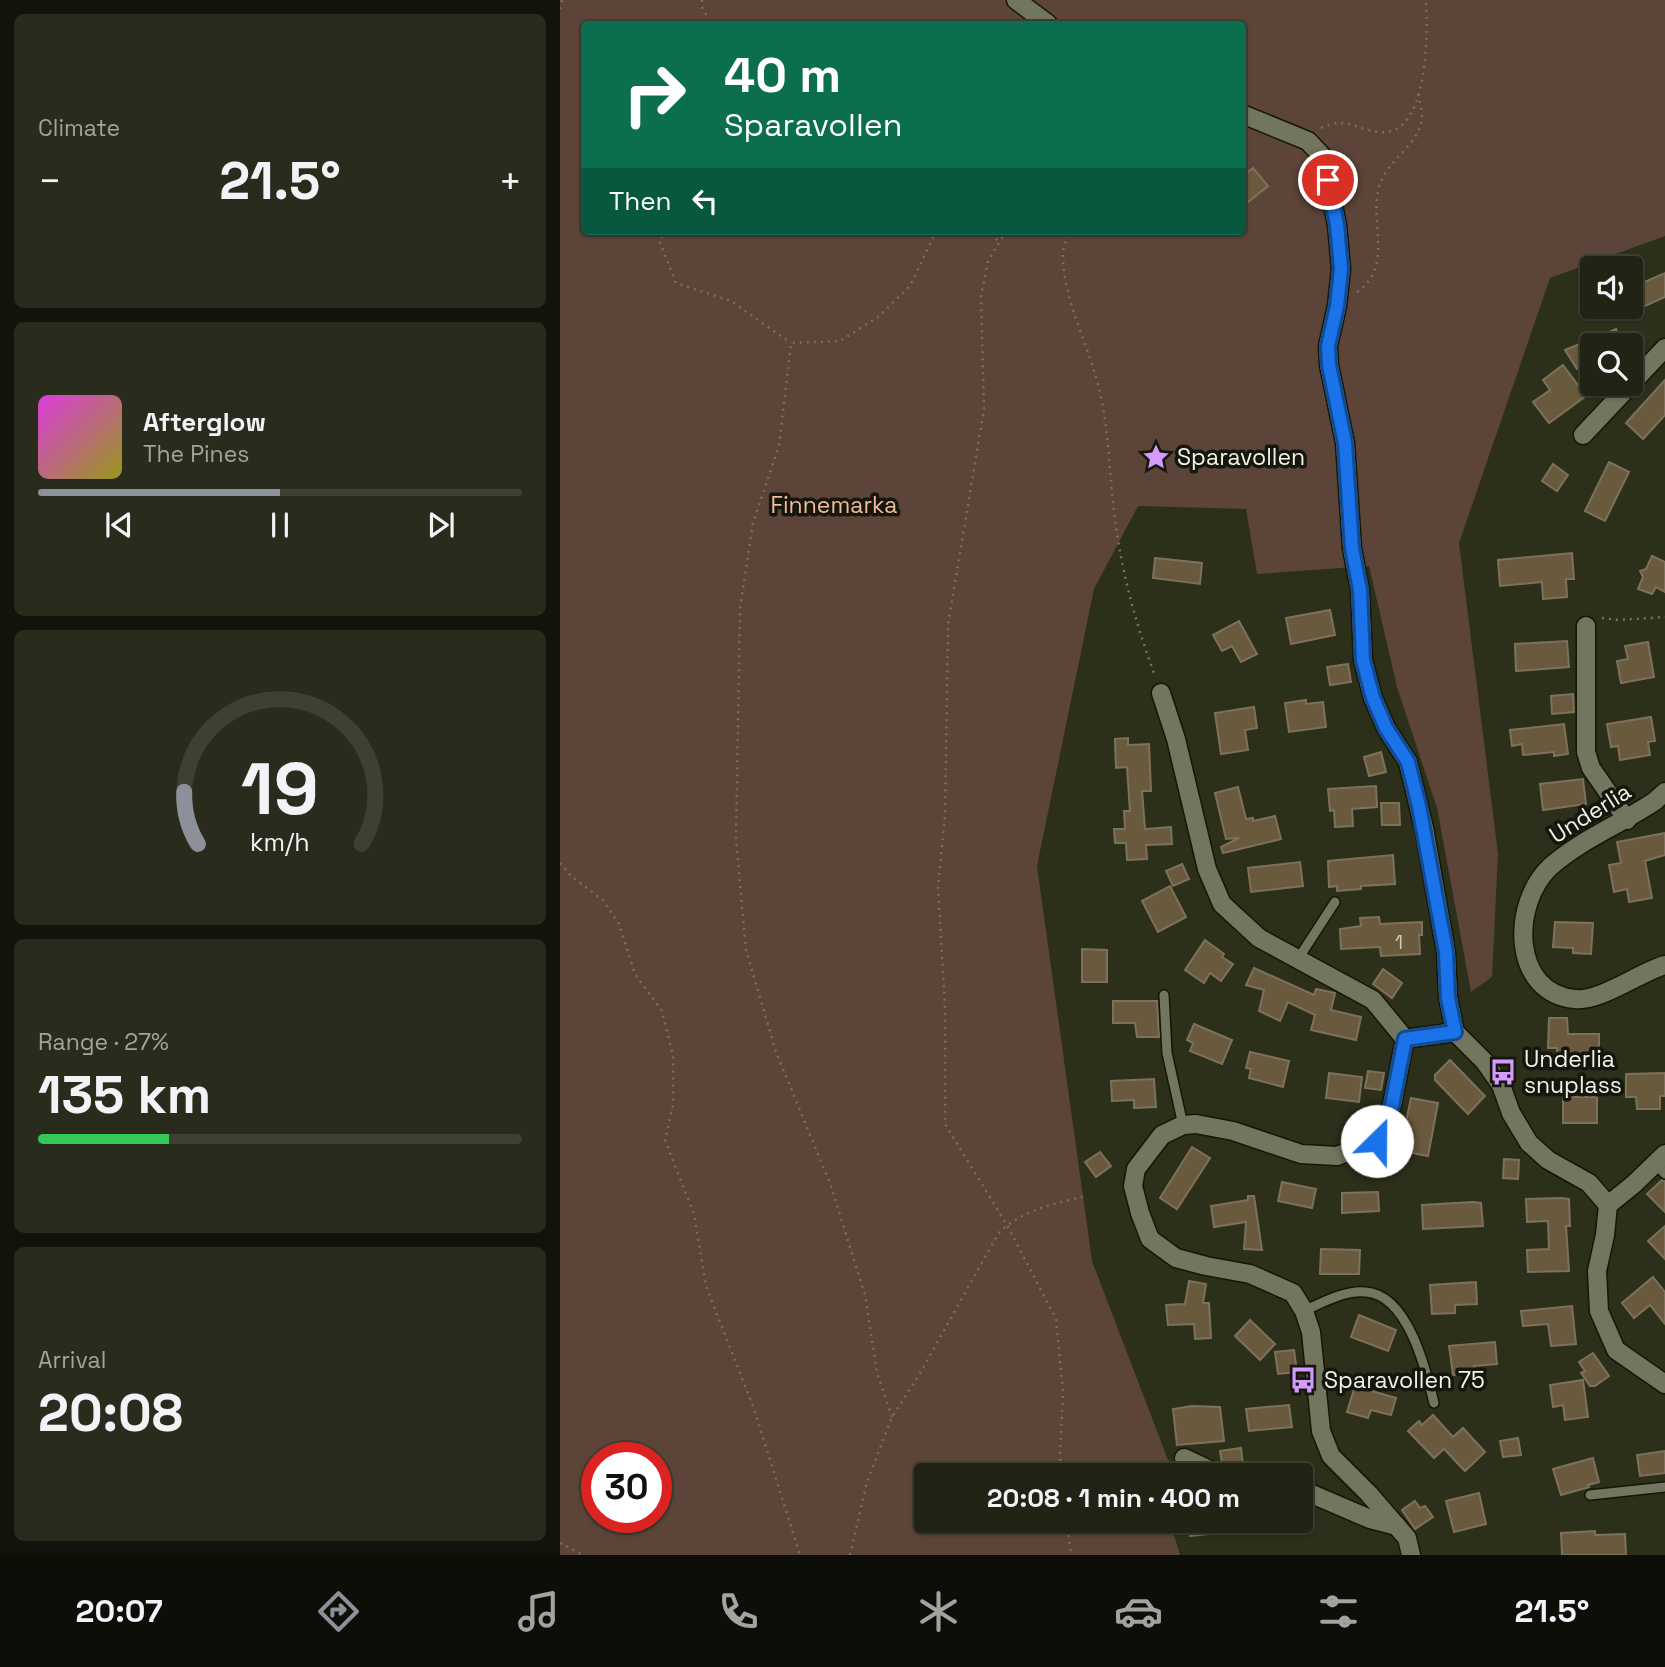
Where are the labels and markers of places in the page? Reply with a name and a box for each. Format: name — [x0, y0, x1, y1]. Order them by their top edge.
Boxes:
pin — [1298, 150, 1358, 210]
place icon: Sparavollen — [1141, 442, 1171, 472]
place label: Sparavollen — [1177, 442, 1305, 472]
place label: Underlia snuplass — [1524, 1044, 1622, 1100]
bus stop icon: Underlia snuplass — [1488, 1057, 1518, 1087]
bus stop icon: Sparavollen 75 — [1288, 1365, 1318, 1395]
place label: Sparavollen 75 — [1324, 1365, 1485, 1395]

